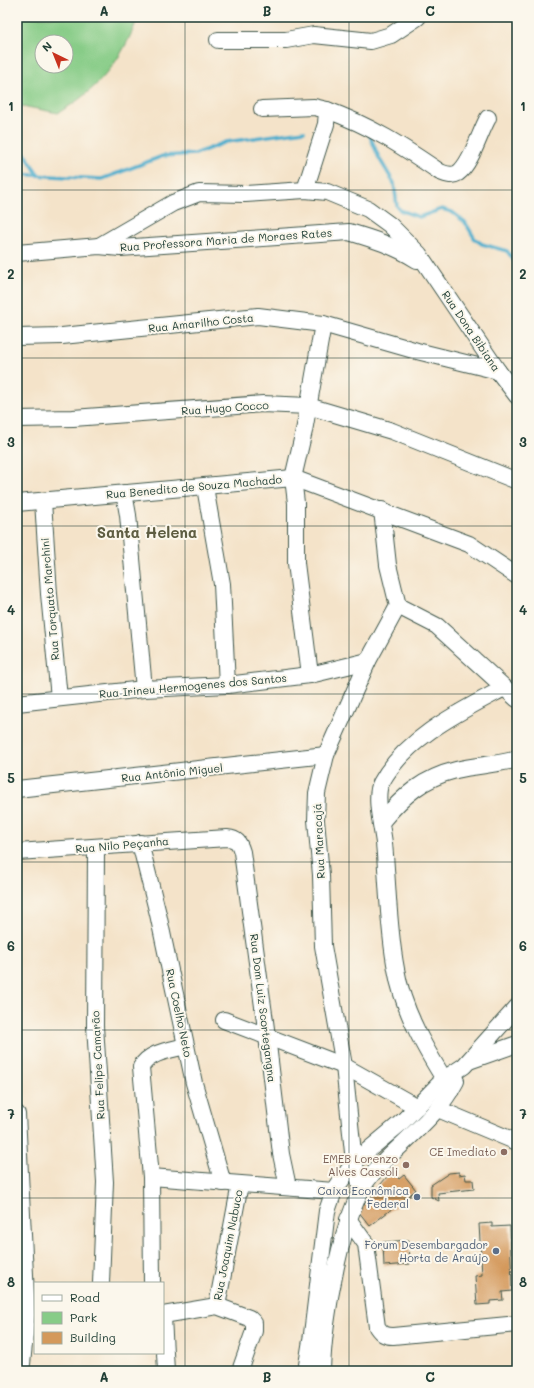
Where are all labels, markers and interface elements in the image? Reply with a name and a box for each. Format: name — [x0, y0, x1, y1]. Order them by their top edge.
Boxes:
text: A — [99, 2, 109, 19]
text: B — [263, 2, 272, 19]
text: C — [425, 2, 435, 19]
north arrow — [34, 34, 74, 74]
text: N — [39, 38, 55, 55]
text: 1 — [8, 97, 14, 114]
text: 1 — [520, 97, 526, 114]
street label: Rua Professora Maria de Moraes Rates — [119, 225, 333, 254]
text: 2 — [7, 265, 15, 282]
text: 2 — [519, 265, 527, 282]
street label: Rua Dona Bibiana — [439, 287, 504, 374]
street label: Rua Amarilho Costa — [147, 309, 255, 336]
street label: Rua Hugo Cocco — [181, 397, 270, 418]
text: 3 — [7, 433, 15, 450]
text: 3 — [519, 433, 527, 450]
street label: Rua Benedito de Souza Machado — [105, 471, 283, 502]
district label: Santa Helena — [97, 522, 197, 542]
street label: Rua Torquato Marchini — [37, 537, 62, 661]
text: 4 — [7, 601, 15, 618]
text: 4 — [519, 601, 527, 618]
street label: Rua Irineu Hermogenes dos Santos — [99, 670, 287, 701]
street label: Rua Antônio Miguel — [120, 760, 224, 785]
text: 5 — [7, 769, 15, 786]
text: 5 — [519, 769, 527, 786]
street label: Rua Maracajá — [309, 803, 328, 879]
street label: Rua Nilo Peçanha — [75, 833, 169, 856]
street label: Rua Dom Luiz Scortegangna — [247, 933, 280, 1083]
text: 6 — [7, 937, 15, 954]
text: 6 — [519, 937, 527, 954]
street label: Rua Coelho Neto — [163, 967, 196, 1059]
street label: Rua Felipe Camarão — [87, 1010, 108, 1120]
text: 7 — [7, 1105, 15, 1122]
text: 7 — [519, 1105, 527, 1122]
place label: CE Imediato — [429, 1144, 496, 1159]
marker: CE Imediato — [499, 1147, 509, 1157]
place label: EMEB Lorenzo Alves Cassoli — [323, 1151, 398, 1179]
marker: EMEB Lorenzo Alves Cassoli — [401, 1160, 411, 1170]
place label: Caixa Econômica Federal — [318, 1183, 409, 1211]
street label: Rua Joaquim Nabuco — [209, 1188, 246, 1302]
marker: Caixa Econômica Federal — [412, 1192, 422, 1202]
place label: Fórum Desembargador Horta de Araújo — [365, 1237, 488, 1265]
marker: Fórum Desembargador Horta de Araújo — [491, 1246, 501, 1256]
text: 8 — [7, 1273, 15, 1290]
text: 8 — [519, 1273, 527, 1290]
legend — [34, 1282, 164, 1354]
text: Road — [70, 1289, 100, 1305]
text: Park — [70, 1309, 97, 1325]
text: Building — [70, 1329, 116, 1345]
text: A — [99, 1368, 109, 1385]
text: B — [263, 1368, 272, 1385]
text: C — [425, 1368, 435, 1385]

